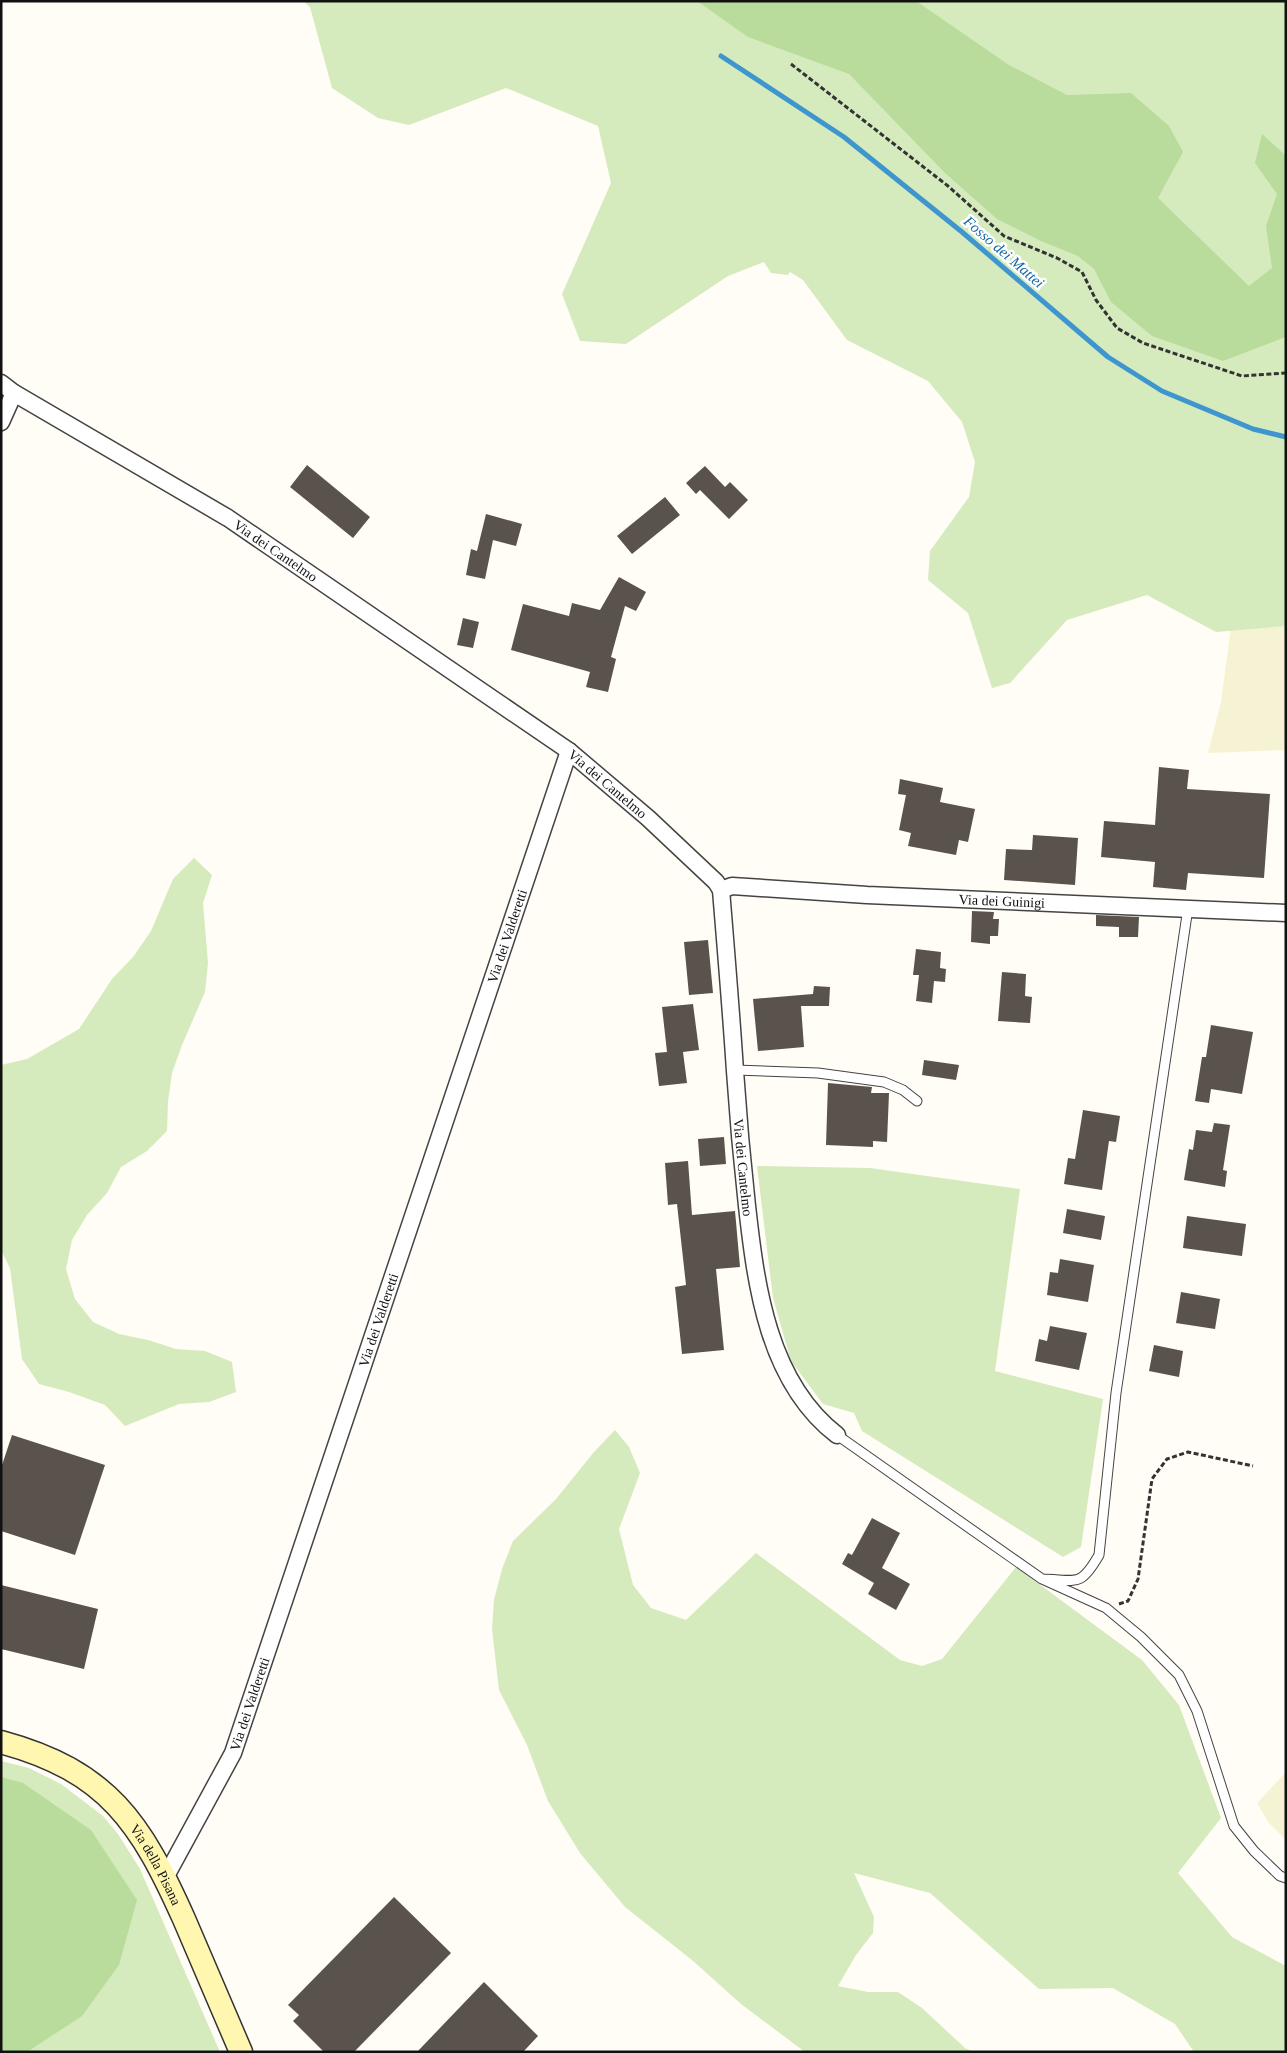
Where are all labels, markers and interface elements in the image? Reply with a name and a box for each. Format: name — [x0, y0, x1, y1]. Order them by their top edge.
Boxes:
water label: Fosso dei Mattei — [960, 212, 1047, 291]
street label: Via dei Cantelmo — [231, 517, 320, 585]
street label: Via dei Cantelmo — [565, 747, 650, 822]
street label: Via dei Valderetti — [485, 887, 530, 985]
street label: Via dei Guinigi — [958, 892, 1045, 911]
street label: Via dei Cantelmo — [731, 1118, 755, 1217]
street label: Via dei Valderetti — [356, 1271, 401, 1369]
street label: Via dei Valderetti — [227, 1655, 273, 1753]
street label: Via della Pisana — [127, 1822, 184, 1908]

